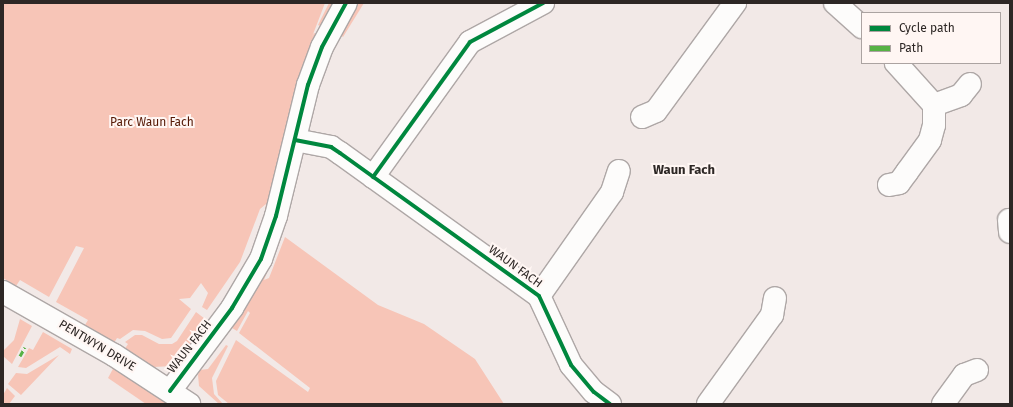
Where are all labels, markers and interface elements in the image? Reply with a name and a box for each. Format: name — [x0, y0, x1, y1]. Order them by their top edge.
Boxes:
legend — [861, 12, 1001, 64]
text: Cycle path — [899, 21, 955, 35]
text: Path — [899, 41, 923, 55]
park label: Parc Waun Fach — [110, 116, 194, 130]
district label: Waun Fach — [653, 162, 715, 178]
street label: WAUN FACH — [485, 243, 545, 291]
street label: PENTWYN DRIVE — [56, 317, 138, 375]
street label: WAUN FACH — [165, 318, 215, 376]

